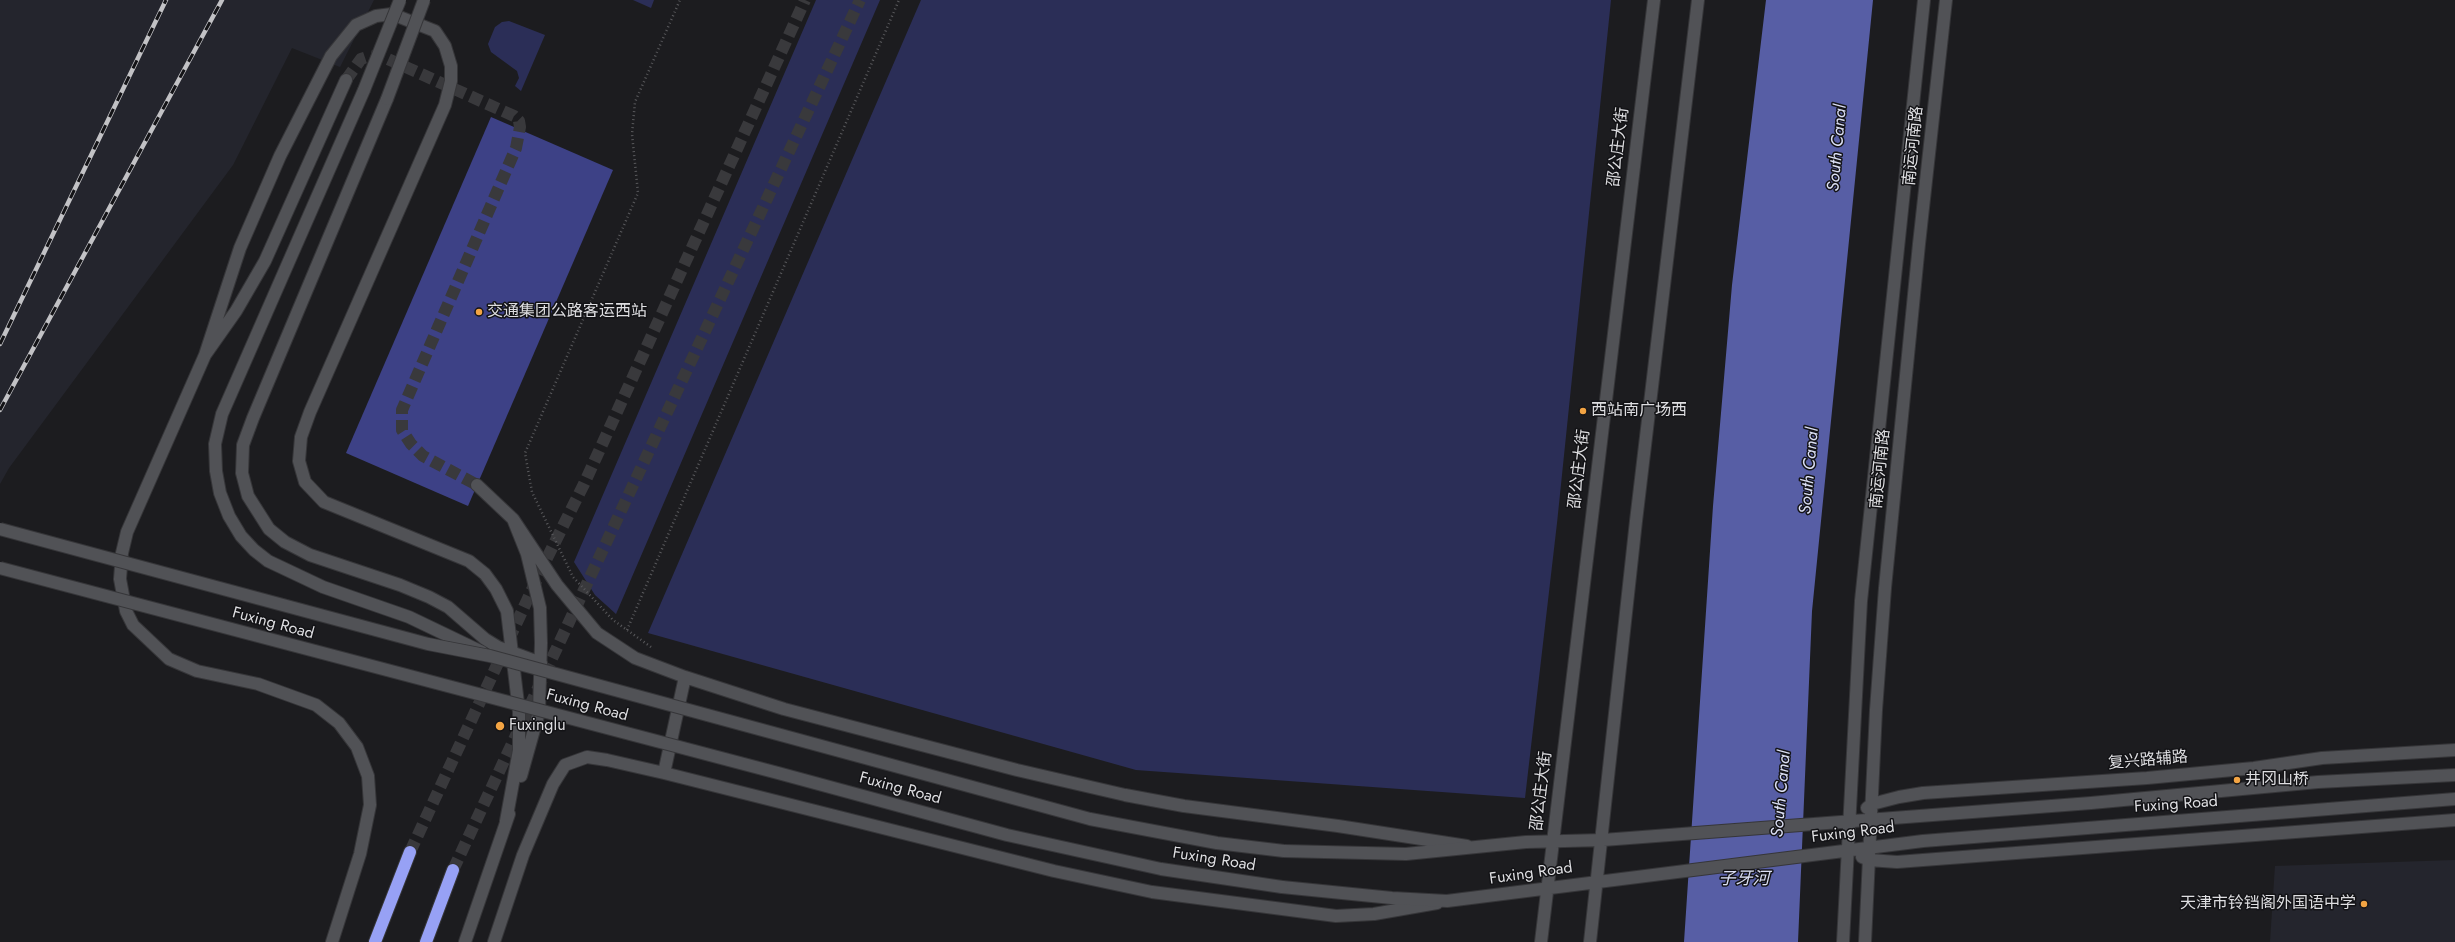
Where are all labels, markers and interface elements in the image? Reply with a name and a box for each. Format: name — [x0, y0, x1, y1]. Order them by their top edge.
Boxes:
water label: South Canal — [1824, 104, 1852, 192]
street label: 南运河南路 — [1900, 105, 1928, 187]
street label: 邵公庄大街 — [1605, 106, 1633, 188]
place label: 交通集团公路客运西站 — [487, 302, 647, 322]
marker: 交通集团公路客运西站 — [474, 307, 484, 317]
place label: 西站南广场西 — [1591, 401, 1687, 421]
marker: 西站南广场西 — [1578, 406, 1588, 416]
water label: South Canal — [1796, 427, 1824, 515]
street label: 邵公庄大街 — [1566, 428, 1594, 510]
street label: 南运河南路 — [1867, 428, 1895, 510]
street label: Fuxing Road — [230, 604, 316, 644]
street label: Fuxing Road — [544, 686, 630, 726]
place label: Fuxinglu — [509, 716, 566, 736]
marker: Fuxinglu — [494, 720, 506, 732]
street label: 复兴路辅路 — [2107, 748, 2189, 774]
street label: 邵公庄大街 — [1528, 750, 1556, 832]
water label: South Canal — [1768, 750, 1796, 838]
street label: Fuxing Road — [857, 769, 943, 809]
place label: 井冈山桥 — [2245, 770, 2309, 790]
marker: 井冈山桥 — [2232, 775, 2242, 785]
street label: Fuxing Road — [2134, 793, 2218, 817]
street label: Fuxing Road — [1810, 818, 1896, 848]
street label: Fuxing Road — [1171, 844, 1257, 876]
street label: Fuxing Road — [1488, 859, 1574, 889]
water label: 子牙河 — [1719, 870, 1769, 890]
place label: 天津市铃铛阁外国语中学 — [2180, 894, 2356, 914]
marker: 天津市铃铛阁外国语中学 — [2359, 899, 2369, 909]

